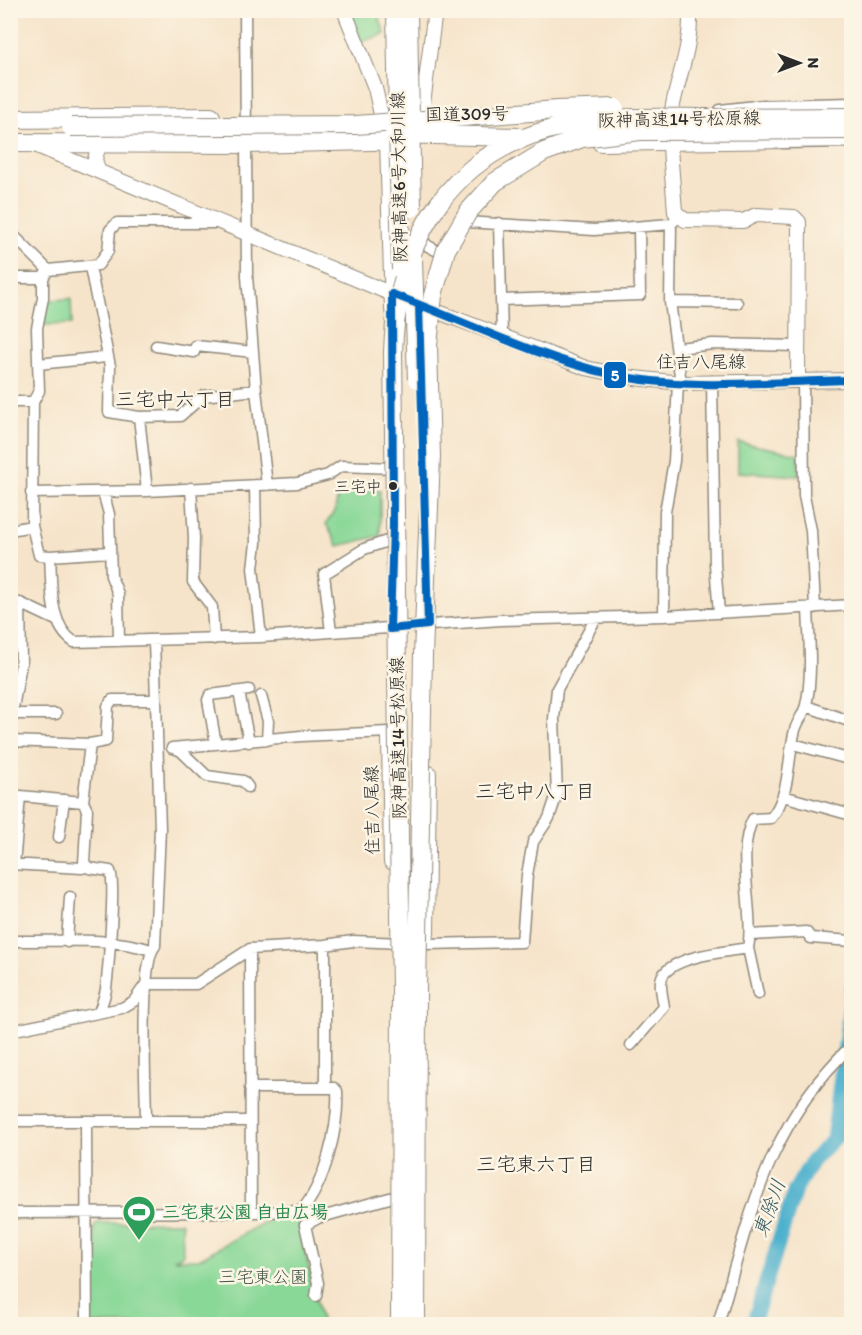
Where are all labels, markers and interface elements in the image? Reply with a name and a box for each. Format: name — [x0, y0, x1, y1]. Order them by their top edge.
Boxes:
north arrow — [769, 33, 829, 93]
text: N — [804, 58, 823, 68]
street label: 阪神高速6号大和川線 — [387, 91, 411, 263]
street label: 国道309号 — [425, 102, 509, 126]
street label: 阪神高速14号松原線 — [597, 107, 761, 131]
street label: 住吉八尾線 — [656, 351, 746, 373]
line badge: 5 — [603, 361, 627, 389]
text: 5 — [611, 366, 620, 385]
district label: 三宅中六丁目 — [115, 387, 235, 411]
place label: 三宅中 — [334, 477, 382, 496]
marker: 三宅中 — [387, 480, 399, 492]
street label: 阪神高速14号松原線 — [386, 656, 410, 820]
street label: 住吉八尾線 — [360, 765, 384, 855]
district label: 三宅中八丁目 — [475, 779, 595, 803]
district label: 三宅東六丁目 — [476, 1152, 596, 1176]
water label: 東除川 — [747, 1176, 791, 1240]
sports icon: 三宅東公園 自由広場 — [121, 1194, 157, 1241]
place label: 三宅東公園 自由広場 — [162, 1201, 328, 1223]
park label: 三宅東公園 — [218, 1266, 308, 1288]

